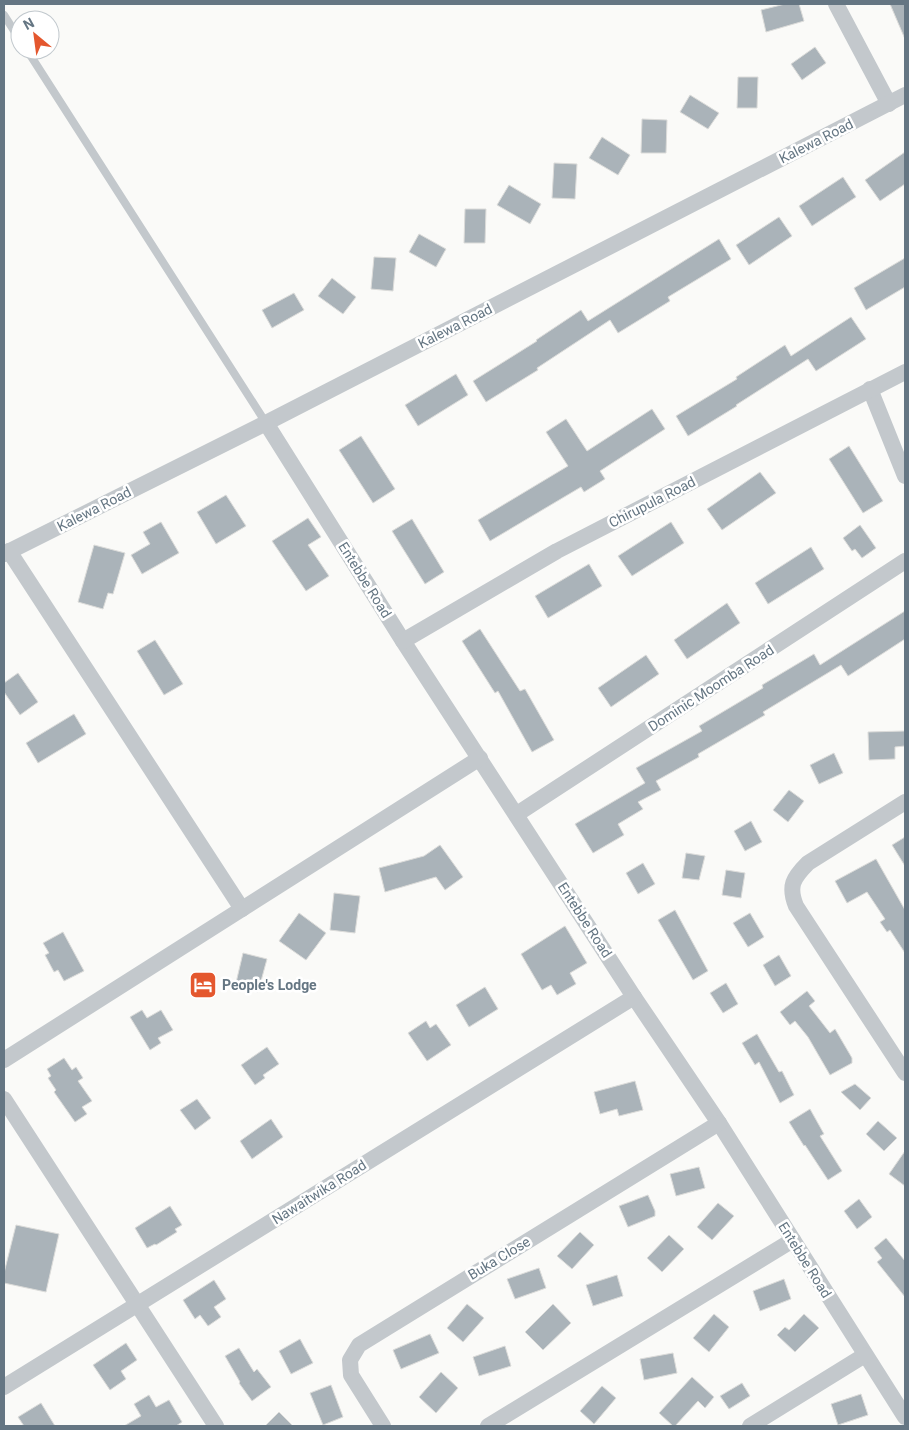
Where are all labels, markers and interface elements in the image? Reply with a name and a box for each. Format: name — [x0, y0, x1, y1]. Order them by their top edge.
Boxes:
north arrow — [10, 10, 60, 60]
text: N — [20, 14, 37, 33]
street label: Kalewa Road — [776, 115, 856, 167]
street label: Kalewa Road — [415, 300, 495, 352]
street label: Chirupula Road — [606, 473, 698, 531]
street label: Kalewa Road — [54, 483, 134, 535]
street label: Entebbe Road — [335, 539, 395, 621]
street label: Dominic Moomba Road — [645, 641, 777, 735]
street label: Entebbe Road — [555, 879, 615, 961]
hotel icon: People's Lodge — [188, 970, 218, 1000]
place label: People's Lodge — [222, 977, 317, 993]
street label: Nawaitwika Road — [269, 1157, 369, 1227]
street label: Entebbe Road — [775, 1219, 835, 1301]
street label: Buka Close — [465, 1233, 533, 1283]

